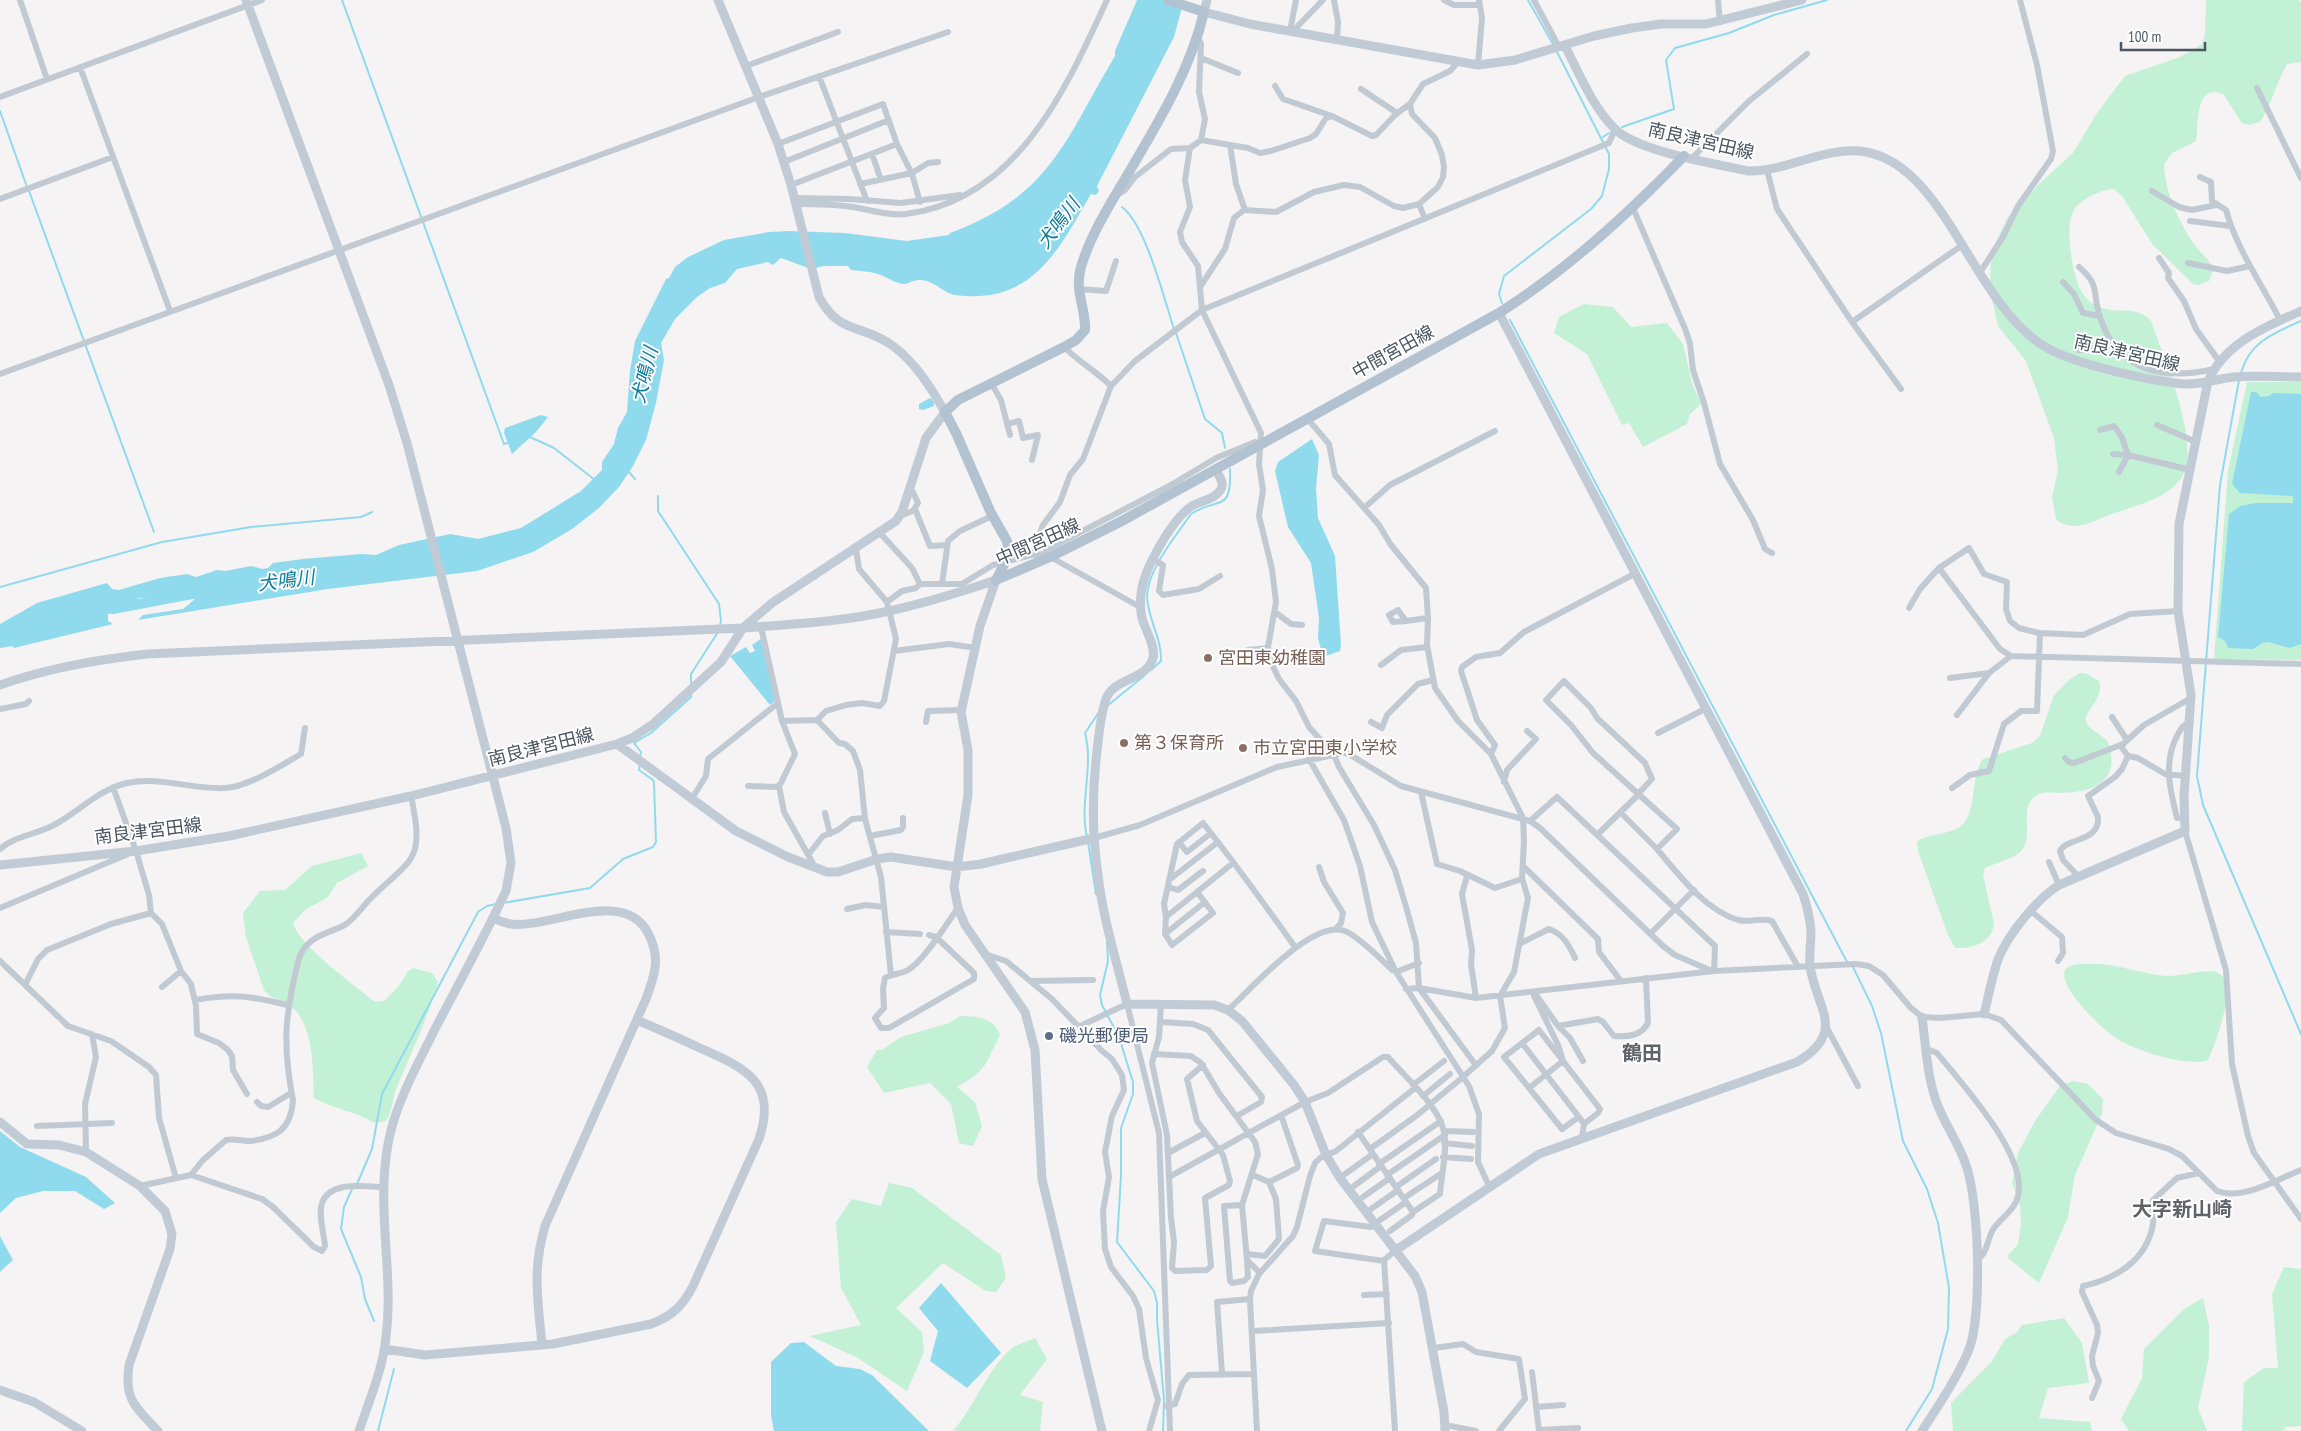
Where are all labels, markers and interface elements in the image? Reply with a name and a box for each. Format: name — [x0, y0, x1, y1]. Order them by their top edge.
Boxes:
scale bar — [2121, 20, 2205, 52]
text: 100 m — [2128, 27, 2161, 46]
street label: 南良津宮田線 — [1646, 117, 1756, 164]
water label: 犬鳴川 — [1031, 191, 1086, 253]
street label: 中間宮田線 — [1348, 320, 1438, 383]
street label: 南良津宮田線 — [2072, 329, 2182, 376]
water label: 犬鳴川 — [625, 343, 663, 406]
street label: 中間宮田線 — [992, 513, 1084, 570]
water label: 犬鳴川 — [256, 564, 318, 595]
place label: 宮田東幼稚園 — [1218, 646, 1326, 669]
marker: 宮田東幼稚園 — [1202, 652, 1214, 664]
street label: 南良津宮田線 — [486, 722, 596, 771]
place label: 第３保育所 — [1134, 731, 1224, 754]
place label: 市立宮田東小学校 — [1253, 736, 1397, 759]
marker: 第３保育所 — [1118, 737, 1130, 749]
marker: 市立宮田東小学校 — [1237, 742, 1249, 754]
street label: 南良津宮田線 — [93, 813, 203, 848]
place label: 磯光郵便局 — [1059, 1024, 1149, 1047]
marker: 磯光郵便局 — [1043, 1030, 1055, 1042]
district label: 鶴田 — [1622, 1040, 1662, 1066]
district label: 大字新山崎 — [2132, 1196, 2232, 1222]

